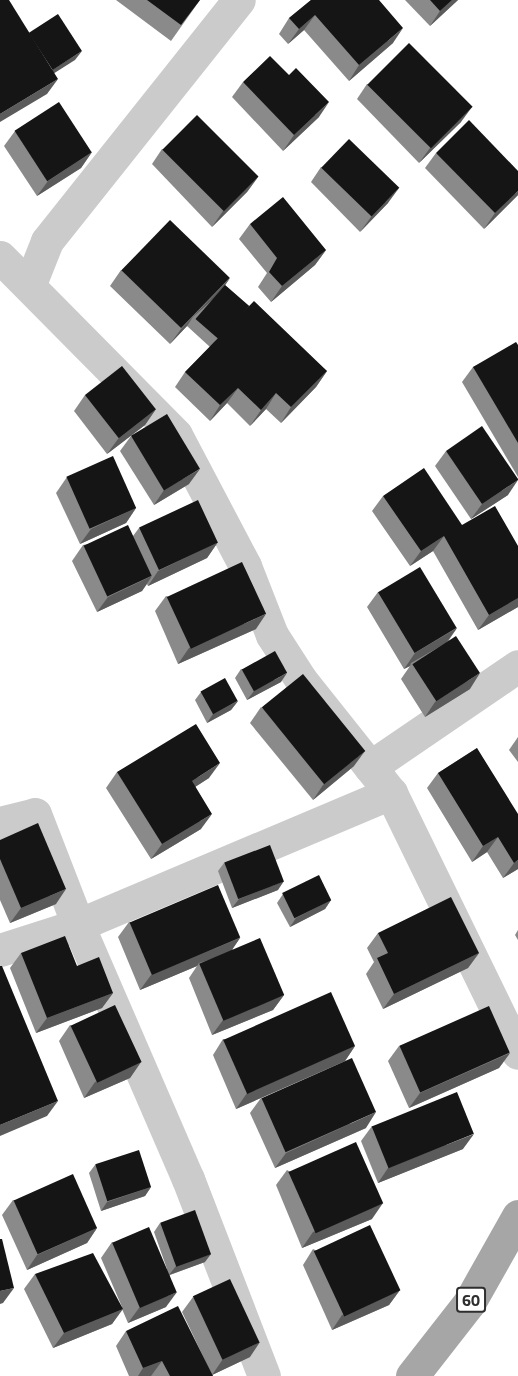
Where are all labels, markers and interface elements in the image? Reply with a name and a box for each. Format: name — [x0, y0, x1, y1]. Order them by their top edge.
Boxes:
road number: 60 — [456, 1287, 486, 1313]

